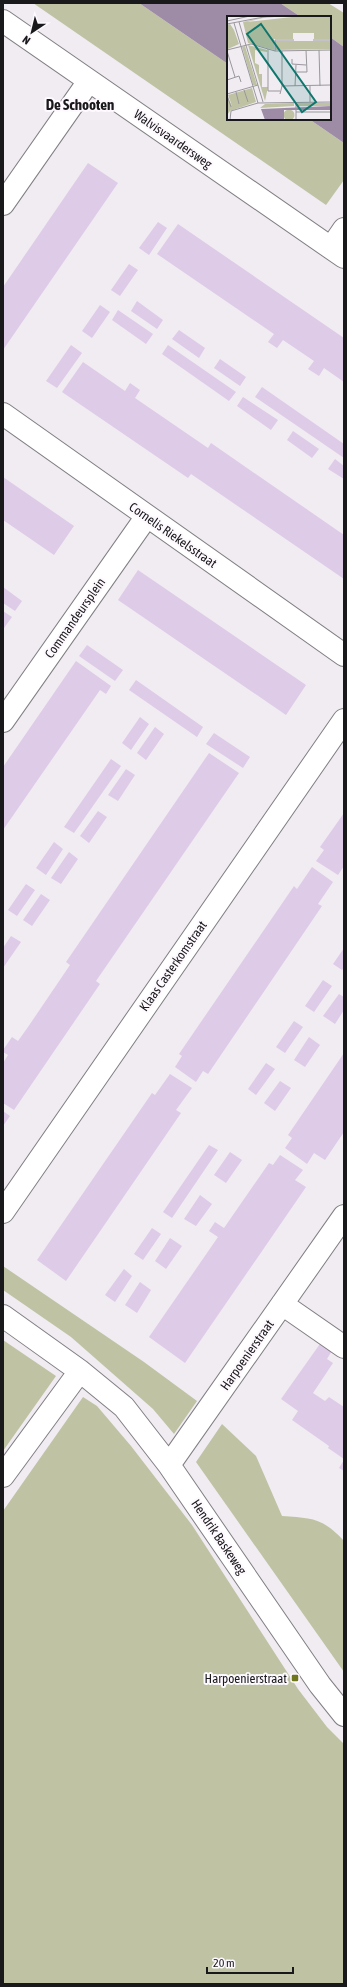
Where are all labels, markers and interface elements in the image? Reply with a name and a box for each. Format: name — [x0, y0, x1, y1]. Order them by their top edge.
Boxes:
north arrow — [12, 12, 52, 52]
inset map — [227, 16, 331, 120]
text: N — [20, 33, 32, 47]
district label: De Schooten — [46, 96, 114, 113]
street label: Walvisvaardersweg — [131, 106, 215, 172]
street label: Cornelis Riekelsstraat — [126, 499, 220, 571]
street label: Commandeursplein — [42, 575, 108, 661]
street label: Klaas Casterkomstraat — [136, 918, 210, 1014]
street label: Harpoenierstraat — [217, 1317, 277, 1393]
street label: Hendrik Baskeweg — [188, 1497, 250, 1578]
place label: Harpoenierstraat — [205, 1671, 287, 1686]
marker: Harpoenierstraat — [290, 1673, 300, 1683]
scale bar — [207, 1949, 293, 1975]
text: 20 m — [213, 1956, 235, 1970]

